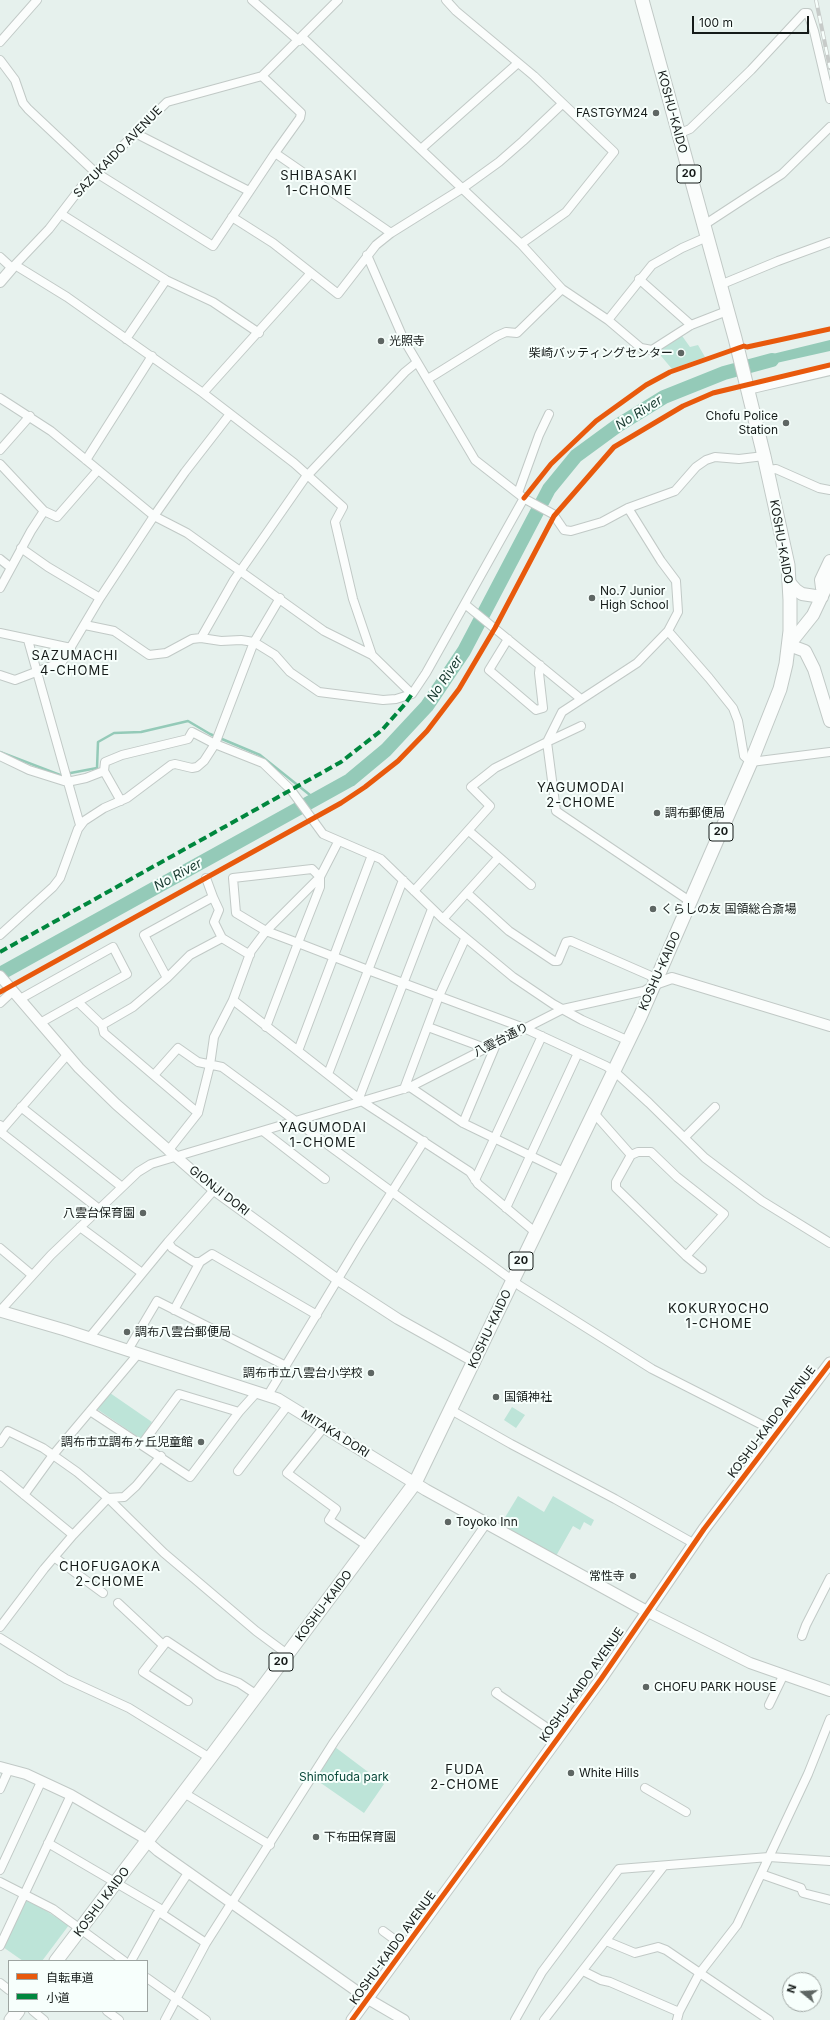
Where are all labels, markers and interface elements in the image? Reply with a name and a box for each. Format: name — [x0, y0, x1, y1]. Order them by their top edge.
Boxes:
scale bar — [694, 8, 811, 34]
text: 100 m — [699, 15, 733, 30]
street label: KOSHU-KAIDO — [654, 69, 690, 155]
street label: SAZUKAIDO AVENUE — [71, 103, 165, 201]
place label: FASTGYM24 — [576, 106, 648, 120]
marker: FASTGYM24 — [651, 108, 661, 118]
road number: 20 — [677, 165, 701, 183]
district label: SHIBASAKI 1-CHOME — [280, 168, 358, 199]
place label: 光照寺 — [389, 334, 425, 348]
marker: 光照寺 — [376, 336, 386, 346]
place label: 柴崎バッティングセンター — [529, 346, 673, 360]
marker: 柴崎バッティングセンター — [676, 348, 686, 358]
water label: No River — [613, 393, 665, 433]
place label: Chofu Police Station — [706, 409, 778, 437]
marker: Chofu Police Station — [781, 418, 791, 428]
street label: KOSHU-KAIDO — [767, 499, 795, 585]
place label: No.7 Junior High School — [600, 584, 669, 612]
marker: No.7 Junior High School — [587, 593, 597, 603]
district label: SAZUMACHI 4-CHOME — [31, 648, 119, 679]
water label: No River — [424, 653, 466, 705]
district label: YAGUMODAI 2-CHOME — [537, 780, 625, 811]
place label: 調布郵便局 — [665, 806, 725, 820]
marker: 調布郵便局 — [652, 808, 662, 818]
road number: 20 — [709, 823, 733, 841]
water label: No River — [151, 856, 205, 894]
place label: くらしの友 国領総合斎場 — [661, 902, 796, 916]
marker: くらしの友 国領総合斎場 — [648, 904, 658, 914]
street label: KOSHU-KAIDO — [636, 929, 684, 1013]
street label: 八雲台通り — [471, 1020, 531, 1060]
district label: YAGUMODAI 1-CHOME — [279, 1120, 367, 1151]
street label: GIONJI DORI — [186, 1163, 252, 1219]
place label: 八雲台保育園 — [63, 1206, 135, 1220]
marker: 八雲台保育園 — [138, 1208, 148, 1218]
road number: 20 — [509, 1252, 533, 1270]
street label: KOSHU-KAIDO — [465, 1287, 515, 1371]
district label: KOKURYOCHO 1-CHOME — [668, 1301, 770, 1332]
place label: 調布八雲台郵便局 — [135, 1325, 231, 1339]
marker: 調布八雲台郵便局 — [122, 1327, 132, 1337]
street label: KOSHU-KAIDO AVENUE — [725, 1363, 819, 1481]
place label: 調布市立八雲台小学校 — [243, 1366, 363, 1380]
marker: 調布市立八雲台小学校 — [366, 1368, 376, 1378]
place label: 国領神社 — [504, 1390, 552, 1404]
marker: 国領神社 — [491, 1392, 501, 1402]
street label: MITAKA DORI — [298, 1407, 372, 1461]
place label: 調布市立調布ヶ丘児童館 — [61, 1435, 193, 1449]
marker: 調布市立調布ヶ丘児童館 — [196, 1437, 206, 1447]
place label: Toyoko Inn — [456, 1515, 518, 1529]
marker: Toyoko Inn — [443, 1517, 453, 1527]
district label: CHOFUGAOKA 2-CHOME — [59, 1559, 161, 1590]
street label: KOSHU-KAIDO — [293, 1568, 355, 1644]
place label: 常性寺 — [589, 1569, 625, 1583]
marker: 常性寺 — [628, 1571, 638, 1581]
street label: KOSHU-KAIDO AVENUE — [537, 1625, 627, 1745]
road number: 20 — [269, 1653, 293, 1671]
place label: CHOFU PARK HOUSE — [654, 1680, 776, 1694]
marker: CHOFU PARK HOUSE — [641, 1682, 651, 1692]
district label: FUDA 2-CHOME — [430, 1762, 500, 1793]
place label: White Hills — [579, 1766, 639, 1780]
marker: White Hills — [566, 1768, 576, 1778]
park label: Shimofuda park — [299, 1770, 389, 1784]
place label: 下布田保育園 — [324, 1830, 396, 1844]
marker: 下布田保育園 — [311, 1832, 321, 1842]
street label: KOSHU KAIDO — [71, 1864, 133, 1940]
street label: KOSHU-KAIDO AVENUE — [347, 1888, 439, 2008]
legend — [8, 1960, 148, 2012]
text: 自転車道 — [46, 1970, 94, 1985]
north arrow — [782, 1972, 822, 2012]
text: N — [784, 1982, 799, 1995]
text: 小道 — [46, 1990, 70, 2005]

